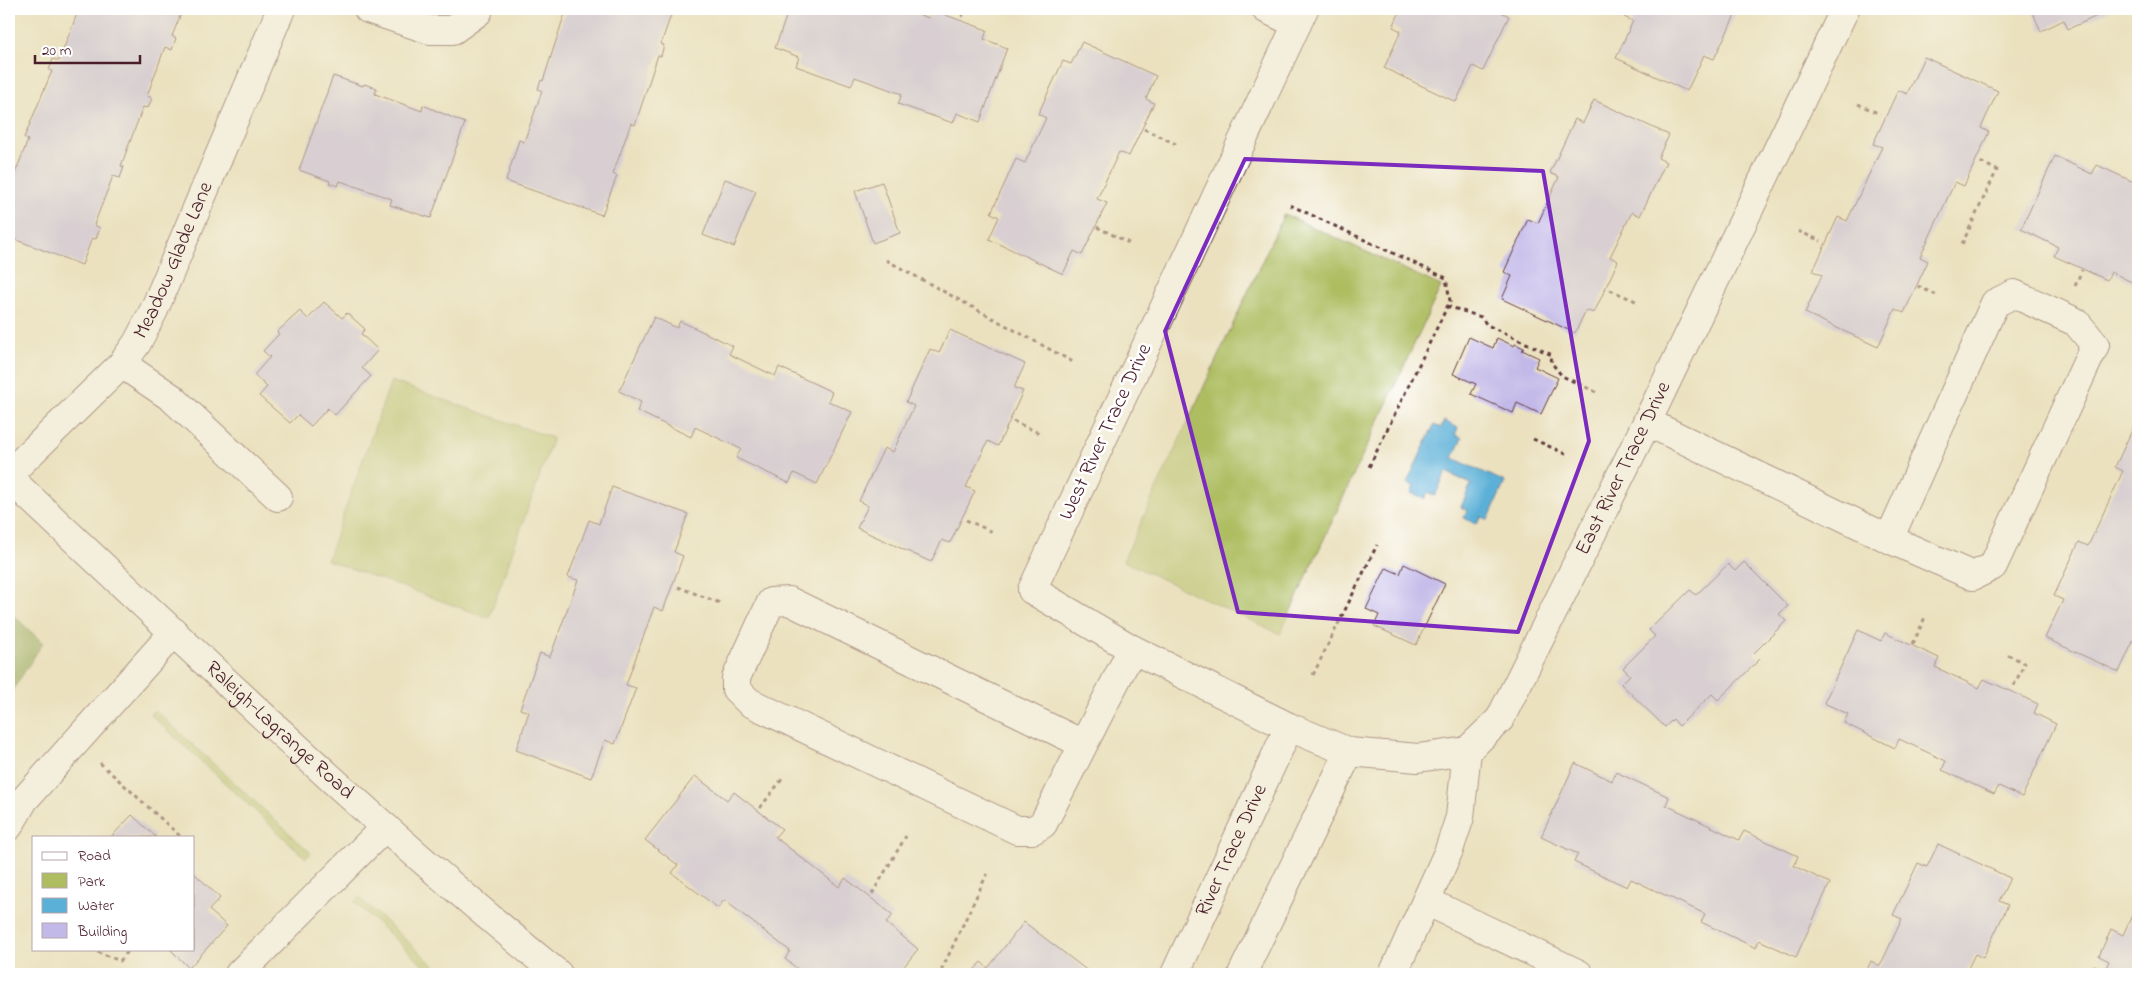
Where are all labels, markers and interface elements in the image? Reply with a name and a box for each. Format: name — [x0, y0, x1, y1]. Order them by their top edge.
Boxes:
scale bar — [35, 32, 140, 64]
text: 20 m — [42, 40, 72, 62]
street label: Meadow Glade Lane — [126, 177, 222, 344]
street label: West River Trace Drive — [1052, 338, 1160, 525]
street label: East River Trace Drive — [1568, 376, 1679, 561]
street label: Raleigh-Lagrange Road — [198, 654, 360, 807]
street label: River Trace Drive — [1188, 779, 1276, 922]
legend — [32, 836, 195, 950]
text: Road — [78, 845, 111, 867]
text: Park — [78, 871, 106, 893]
text: Water — [78, 895, 114, 917]
text: Building — [77, 921, 127, 944]

